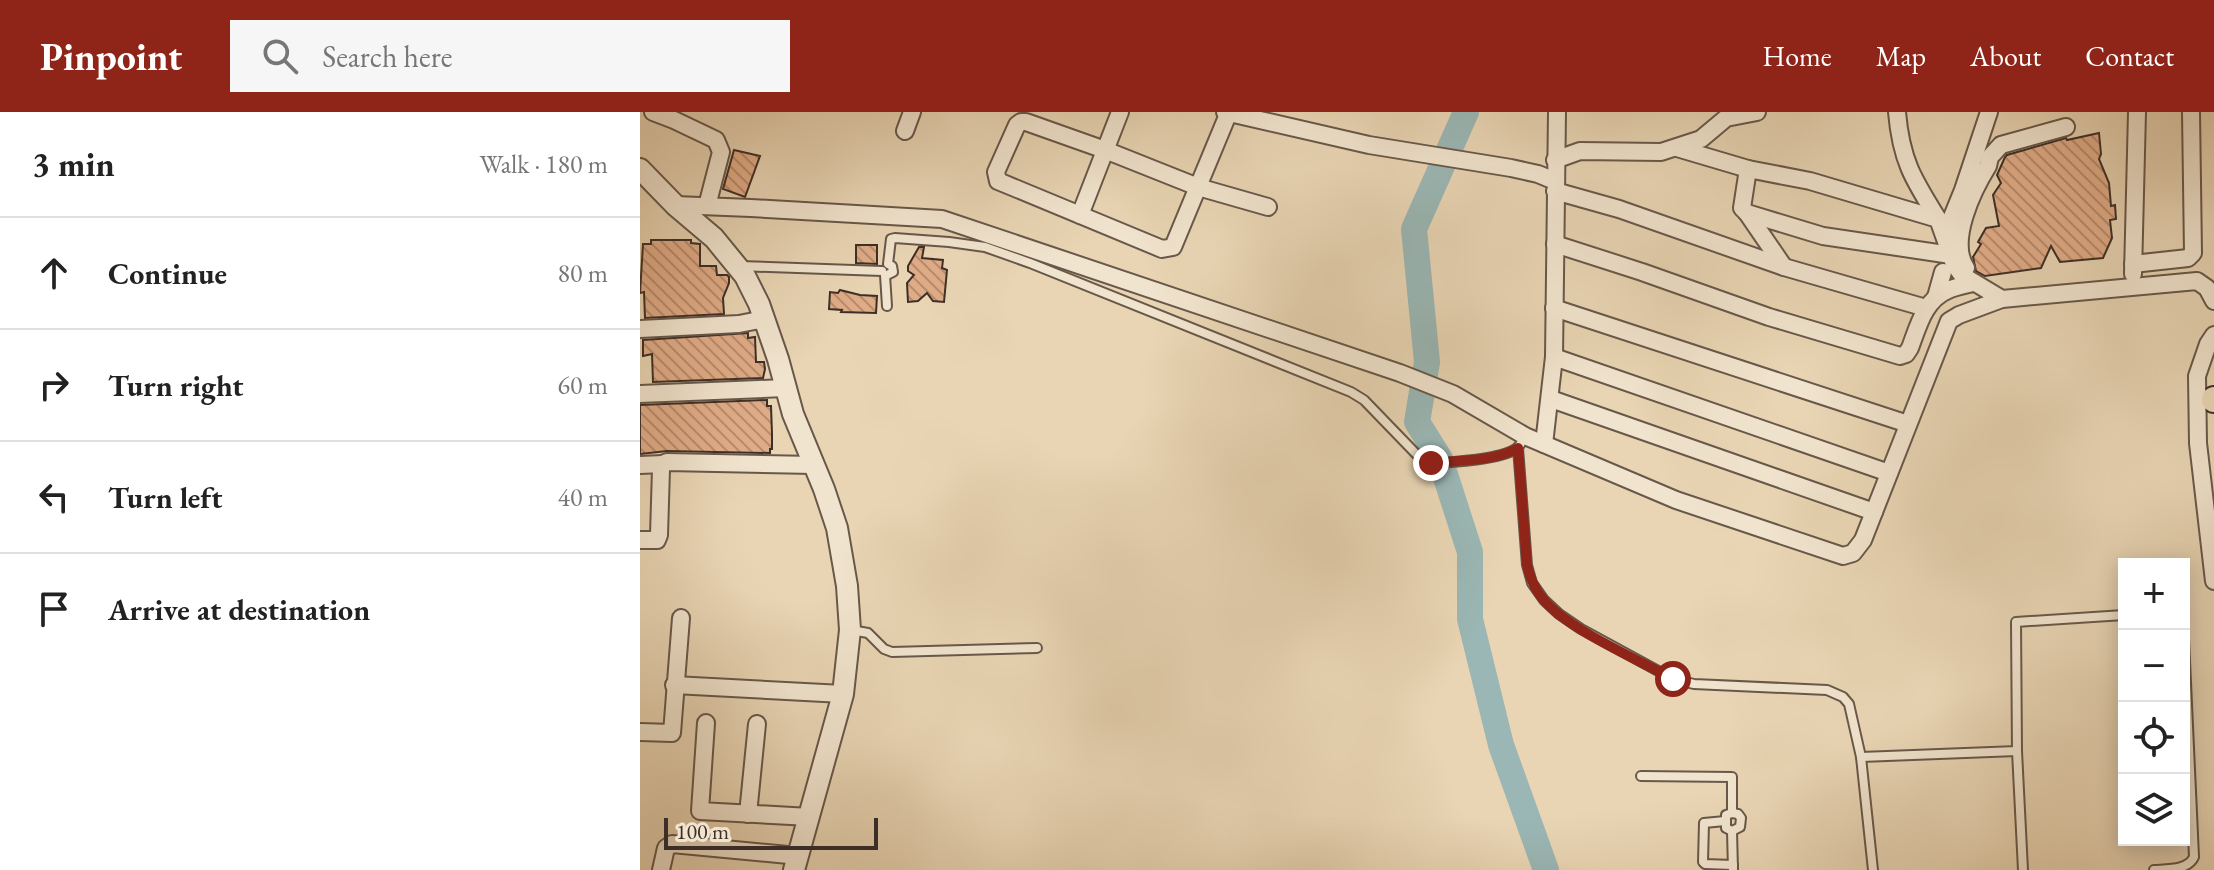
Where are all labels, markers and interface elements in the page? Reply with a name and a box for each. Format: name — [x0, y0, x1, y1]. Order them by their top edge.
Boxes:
search box — [230, 20, 790, 92]
text: Pinpoint — [40, 32, 182, 81]
icon: search — [258, 34, 302, 78]
text: Search here — [322, 37, 452, 76]
text: Home — [1762, 38, 1832, 74]
text: Map — [1876, 38, 1926, 74]
text: About — [1970, 38, 2041, 74]
text: Contact — [2085, 38, 2174, 74]
text: 3 min — [32, 142, 115, 186]
text: Walk · 180 m — [480, 147, 608, 181]
icon: ahead — [32, 251, 76, 295]
text: Continue — [108, 254, 227, 293]
text: 80 m — [558, 256, 608, 290]
icon: right — [32, 363, 76, 407]
text: Turn right — [108, 366, 244, 405]
text: 60 m — [558, 368, 608, 402]
route end — [1413, 445, 1449, 481]
icon: left — [32, 475, 76, 519]
text: Turn left — [108, 478, 222, 517]
text: 40 m — [558, 480, 608, 514]
map controls — [2118, 558, 2190, 846]
button: + — [2118, 558, 2190, 630]
icon: arrive — [32, 587, 76, 631]
text: Arrive at destination — [108, 590, 370, 629]
button: − — [2118, 630, 2190, 702]
route start — [1655, 661, 1691, 697]
button: locate — [2118, 702, 2190, 774]
button: layers — [2118, 774, 2190, 846]
scale bar — [664, 814, 878, 850]
text: 100 m — [676, 817, 729, 846]

